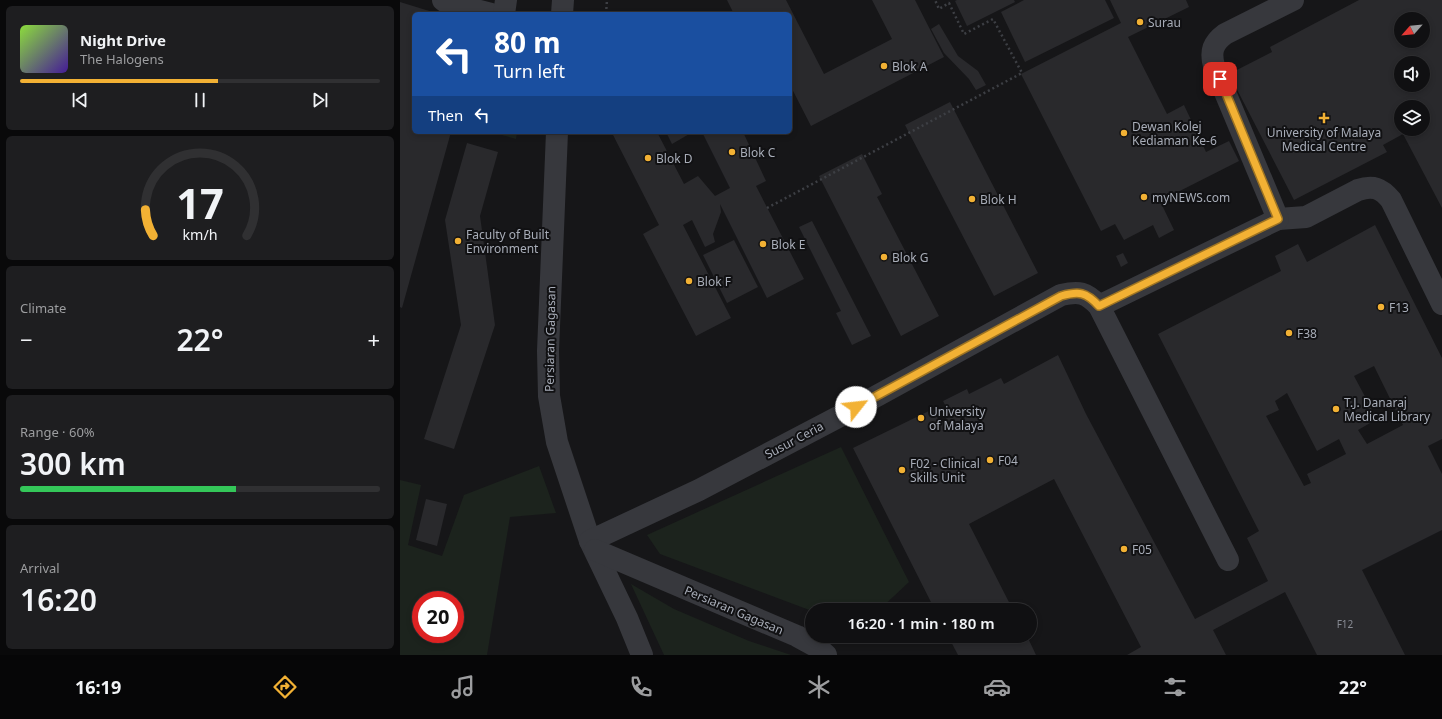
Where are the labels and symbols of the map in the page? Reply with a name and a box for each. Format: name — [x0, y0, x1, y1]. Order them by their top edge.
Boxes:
north arrow — [1394, 12, 1430, 48]
place label: Surau — [1148, 14, 1181, 31]
marker: Surau — [1135, 17, 1145, 27]
place label: Blok A — [892, 58, 928, 75]
marker: Blok A — [879, 61, 889, 71]
pin — [1203, 62, 1237, 96]
marker: University of Malaya Medical Centre — [1318, 112, 1330, 124]
place label: Dewan Kolej Kediaman Ke-6 — [1132, 118, 1217, 149]
place label: University of Malaya Medical Centre — [1267, 124, 1381, 155]
marker: Dewan Kolej Kediaman Ke-6 — [1119, 128, 1129, 138]
place label: Blok C — [740, 144, 776, 161]
marker: Blok C — [727, 147, 737, 157]
place label: Blok D — [656, 150, 693, 167]
marker: Blok D — [643, 153, 653, 163]
place label: myNEWS.com — [1152, 189, 1230, 206]
place label: Blok H — [980, 191, 1017, 208]
marker: myNEWS.com — [1139, 192, 1149, 202]
marker: Blok H — [967, 194, 977, 204]
place label: Faculty of Built Environment — [466, 226, 550, 257]
marker: Faculty of Built Environment — [453, 236, 463, 246]
place label: Blok E — [771, 236, 805, 253]
marker: Blok E — [758, 239, 768, 249]
place label: Blok G — [892, 249, 928, 266]
marker: Blok G — [879, 252, 889, 262]
place label: Blok F — [697, 273, 731, 290]
marker: Blok F — [684, 276, 694, 286]
street label: Persiaran Gagasan — [541, 286, 559, 392]
place label: F13 — [1389, 299, 1409, 316]
marker: F13 — [1376, 302, 1386, 312]
place label: F38 — [1297, 325, 1317, 342]
marker: F38 — [1284, 328, 1294, 338]
position arrow — [835, 386, 877, 428]
place label: T.J. Danaraj Medical Library — [1344, 394, 1431, 425]
place label: University of Malaya — [929, 403, 986, 434]
marker: T.J. Danaraj Medical Library — [1331, 404, 1341, 414]
marker: University of Malaya — [916, 413, 926, 423]
street label: Susur Ceria — [762, 417, 826, 463]
place label: F04 — [998, 452, 1018, 469]
place label: F02 - Clinical Skills Unit — [910, 455, 980, 486]
marker: F04 — [985, 455, 995, 465]
marker: F02 - Clinical Skills Unit — [897, 465, 907, 475]
place label: F05 — [1132, 541, 1152, 558]
marker: F05 — [1119, 544, 1129, 554]
street label: Persiaran Gagasan — [682, 581, 786, 639]
speed limit sign: 20 — [412, 591, 464, 643]
house number: F12 — [1337, 617, 1354, 631]

